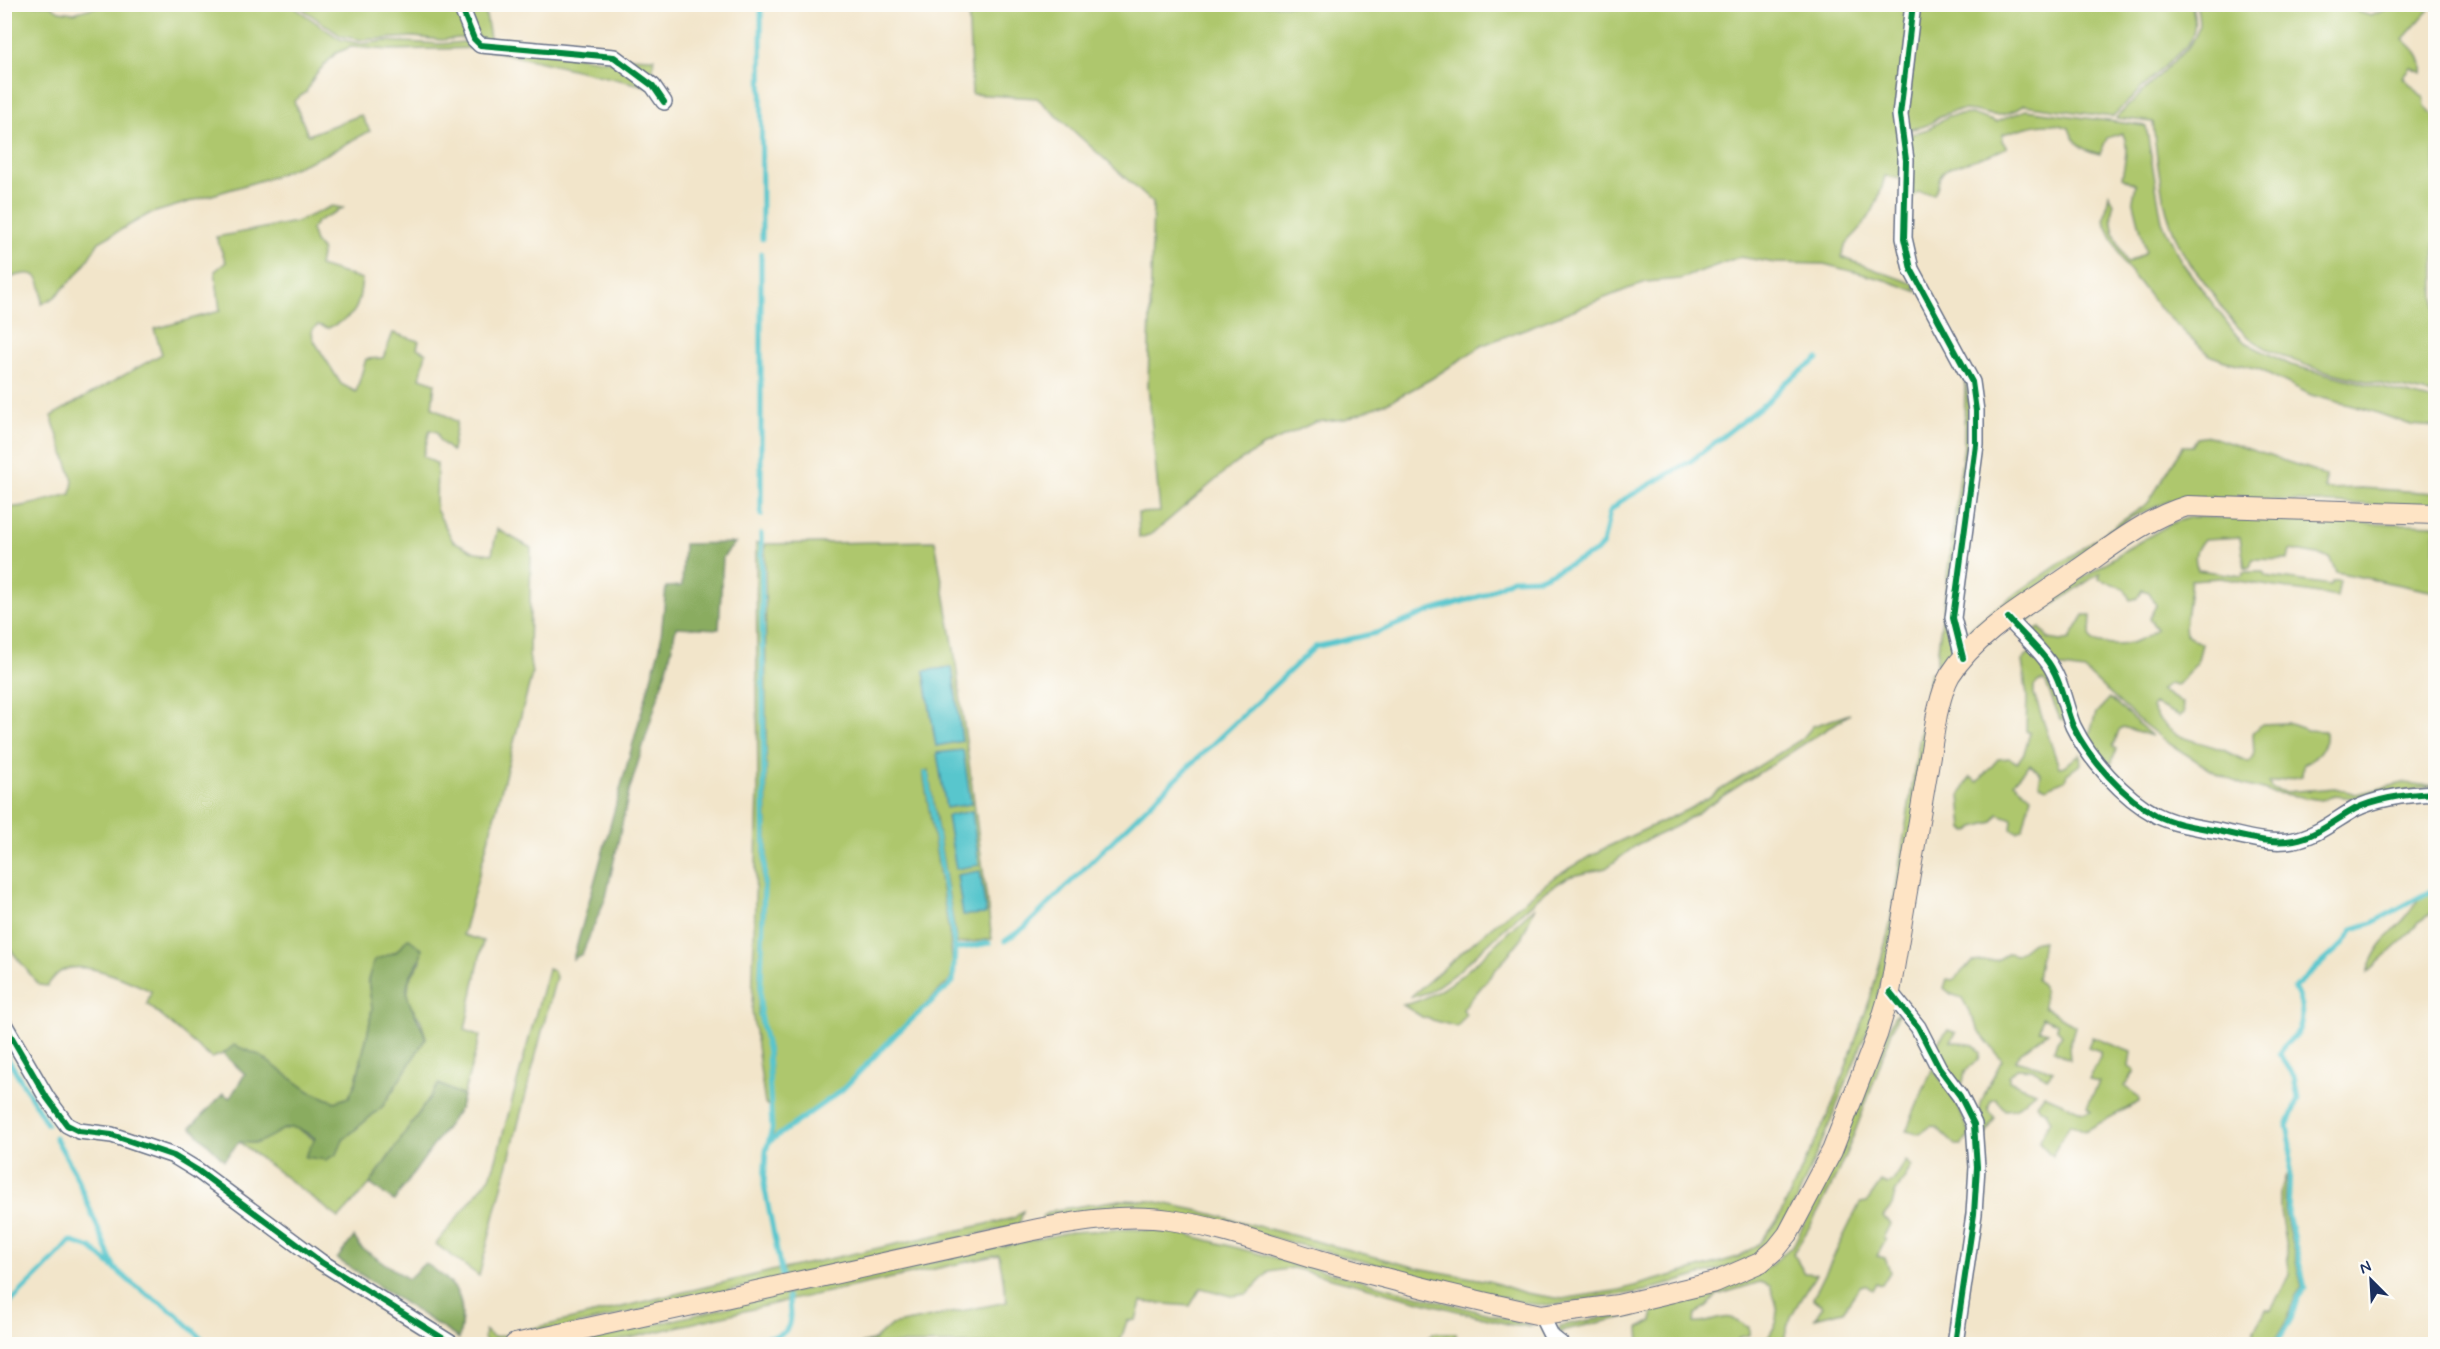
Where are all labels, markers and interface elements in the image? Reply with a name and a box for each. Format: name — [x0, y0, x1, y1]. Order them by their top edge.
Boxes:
north arrow — [2341, 1250, 2401, 1310]
text: N — [2356, 1256, 2375, 1279]

